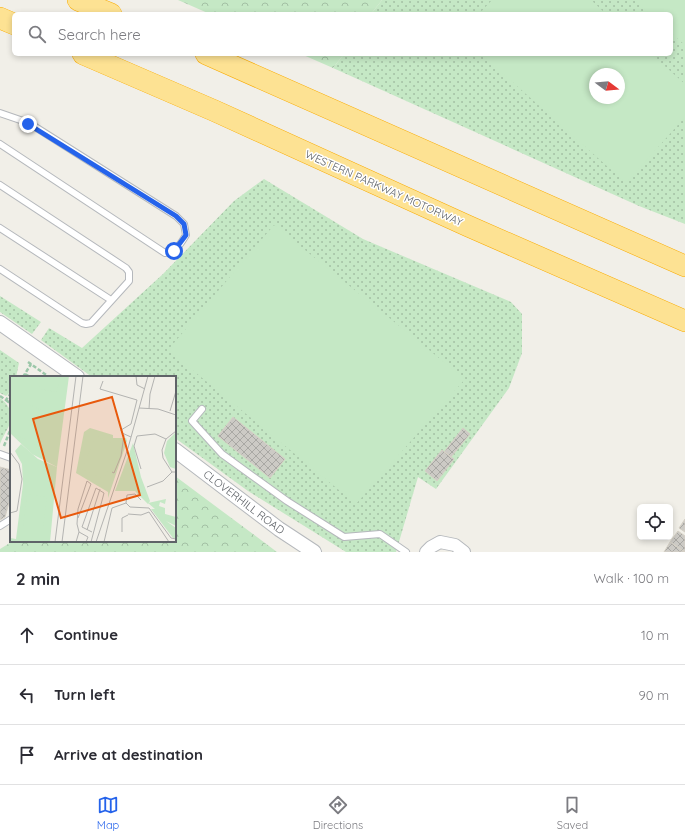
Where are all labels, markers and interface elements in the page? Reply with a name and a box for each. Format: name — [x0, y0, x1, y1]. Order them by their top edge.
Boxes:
search box — [12, 12, 673, 56]
icon: search — [26, 23, 48, 45]
text: Search here — [58, 25, 141, 44]
north arrow — [589, 68, 625, 104]
route end — [19, 115, 37, 133]
street label: WESTERN PARKWAY MOTORWAY — [303, 147, 465, 229]
route start — [165, 242, 183, 260]
inset map — [10, 376, 176, 542]
street label: CLOVERHILL ROAD — [201, 467, 287, 537]
map controls — [637, 504, 673, 540]
button: locate — [637, 504, 673, 540]
text: 2 min — [16, 568, 60, 589]
text: Walk · 100 m — [593, 570, 669, 586]
icon: ahead — [16, 624, 38, 646]
text: Continue — [54, 625, 118, 644]
text: 10 m — [641, 627, 669, 643]
icon: left — [16, 684, 38, 706]
text: Turn left — [54, 685, 116, 704]
text: 90 m — [639, 687, 669, 703]
icon: arrive — [16, 744, 38, 766]
text: Arrive at destination — [54, 745, 203, 764]
tab: Map — [97, 794, 119, 832]
tab: Directions — [313, 794, 363, 832]
tab: Saved — [557, 794, 588, 832]

